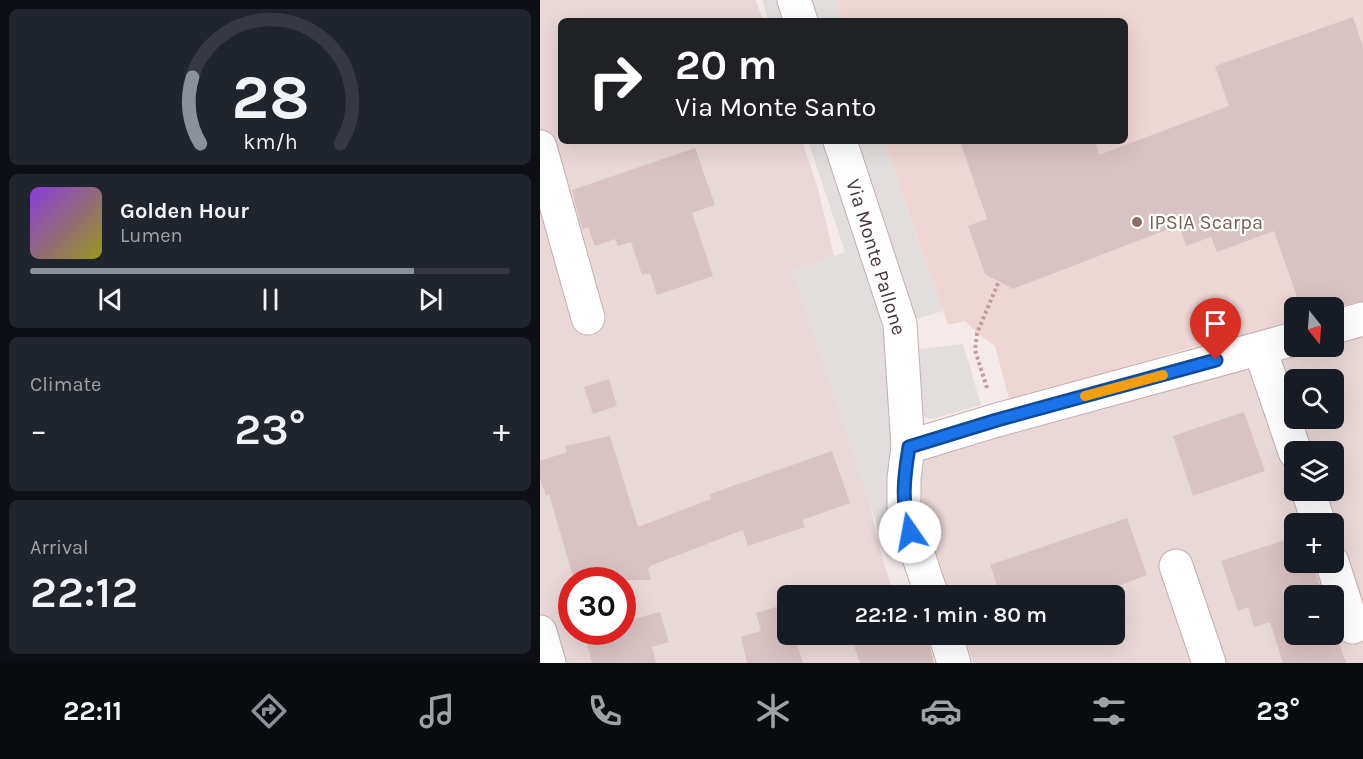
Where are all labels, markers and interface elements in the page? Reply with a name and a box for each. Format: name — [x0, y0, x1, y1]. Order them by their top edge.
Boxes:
text: 20 m — [675, 40, 777, 90]
icon: right — [576, 42, 654, 120]
text: 28 — [231, 61, 309, 134]
text: Via Monte Santo — [675, 91, 876, 123]
text: km/h — [243, 129, 297, 154]
street label: Via Monte Pallone — [841, 176, 911, 338]
text: Golden Hour — [120, 198, 249, 224]
place label: IPSIA Scarpa — [1149, 211, 1263, 234]
marker: IPSIA Scarpa — [1130, 215, 1144, 229]
text: Lumen — [120, 224, 183, 247]
icon: previous — [94, 283, 127, 316]
icon: pause — [254, 283, 287, 316]
icon: next — [414, 283, 447, 316]
north arrow — [1284, 297, 1344, 357]
map controls — [1284, 297, 1344, 645]
pin — [1190, 298, 1241, 360]
icon: arrive — [1199, 307, 1232, 340]
button: search — [1284, 369, 1344, 429]
text: Climate — [30, 373, 101, 396]
text: 23° — [234, 403, 306, 455]
text: − — [30, 411, 47, 449]
text: + — [493, 411, 510, 449]
button: layers — [1284, 441, 1344, 501]
position arrow — [878, 500, 942, 564]
button: + — [1284, 513, 1344, 573]
text: Arrival — [30, 536, 89, 559]
text: 22:12 — [30, 566, 138, 618]
speed limit sign: 30 — [558, 567, 636, 645]
button: − — [1284, 585, 1344, 645]
text: 22:12 · 1 min · 80 m — [855, 602, 1047, 628]
icon: directions — [248, 690, 290, 732]
icon: music — [416, 690, 458, 732]
icon: phone — [584, 690, 626, 732]
icon: climate — [752, 690, 794, 732]
icon: car — [920, 690, 962, 732]
icon: filters — [1088, 690, 1130, 732]
text: 22:11 — [63, 695, 122, 727]
text: 23° — [1256, 695, 1300, 727]

